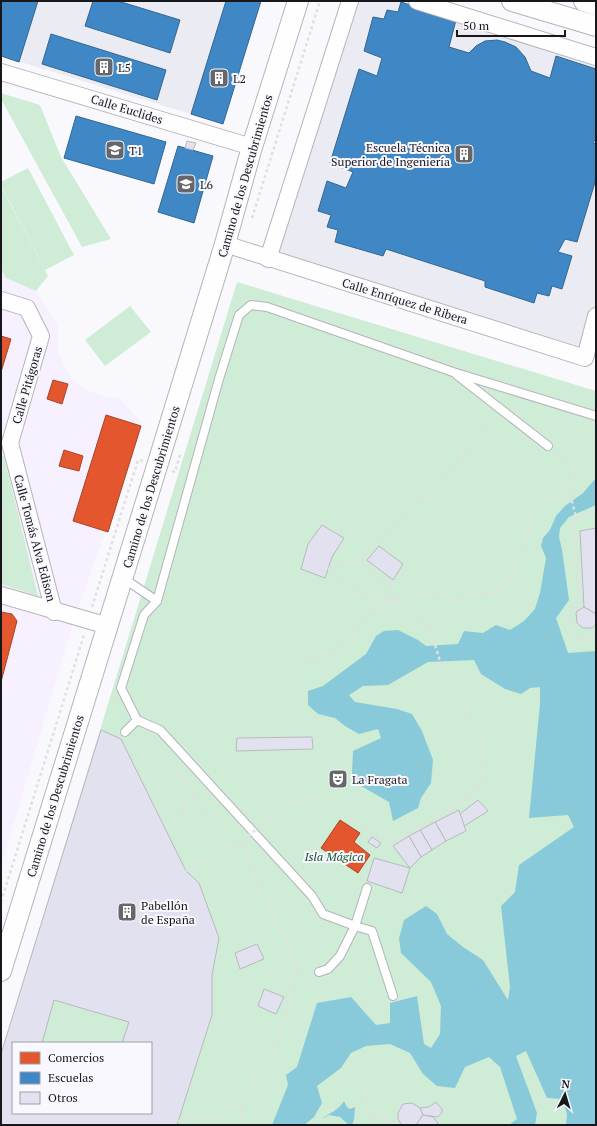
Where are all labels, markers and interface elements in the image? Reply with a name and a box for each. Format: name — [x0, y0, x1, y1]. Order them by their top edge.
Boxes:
scale bar — [457, 12, 565, 38]
text: 50 m — [463, 18, 490, 33]
building icon: L5 — [93, 56, 115, 78]
place label: L5 — [118, 60, 131, 75]
building icon: L2 — [208, 67, 230, 89]
place label: L2 — [233, 71, 246, 86]
street label: Calle Euclides — [89, 91, 165, 127]
street label: Camino de los Descubrimientos — [215, 93, 275, 259]
school or university icon: T1 — [104, 139, 126, 161]
place label: Escuela Técnica Superior de Ingeniería — [331, 140, 450, 169]
place label: T1 — [129, 143, 143, 158]
building icon: Escuela Técnica Superior de Ingeniería — [453, 143, 475, 165]
school or university icon: L6 — [175, 173, 197, 195]
place label: L6 — [200, 177, 214, 192]
street label: Calle Enríquez de Ribera — [340, 275, 470, 327]
street label: Calle Pitágoras — [9, 344, 45, 426]
street label: Camino de los Descubrimientos — [119, 404, 183, 570]
street label: Calle Tomás Alva Edison — [11, 473, 59, 603]
street label: Camino de los Descubrimientos — [23, 713, 87, 879]
theatre icon: La Fragata — [327, 768, 349, 790]
place label: La Fragata — [352, 772, 408, 787]
park label: Isla Mágica — [303, 849, 364, 864]
place label: Pabellón de España — [141, 898, 195, 927]
building icon: Pabellón de España — [116, 901, 138, 923]
legend — [12, 1042, 152, 1114]
text: Comercios — [48, 1050, 104, 1065]
text: Escuelas — [48, 1070, 94, 1085]
north arrow — [545, 1074, 585, 1114]
text: N — [561, 1077, 571, 1091]
text: Otros — [48, 1090, 78, 1105]

